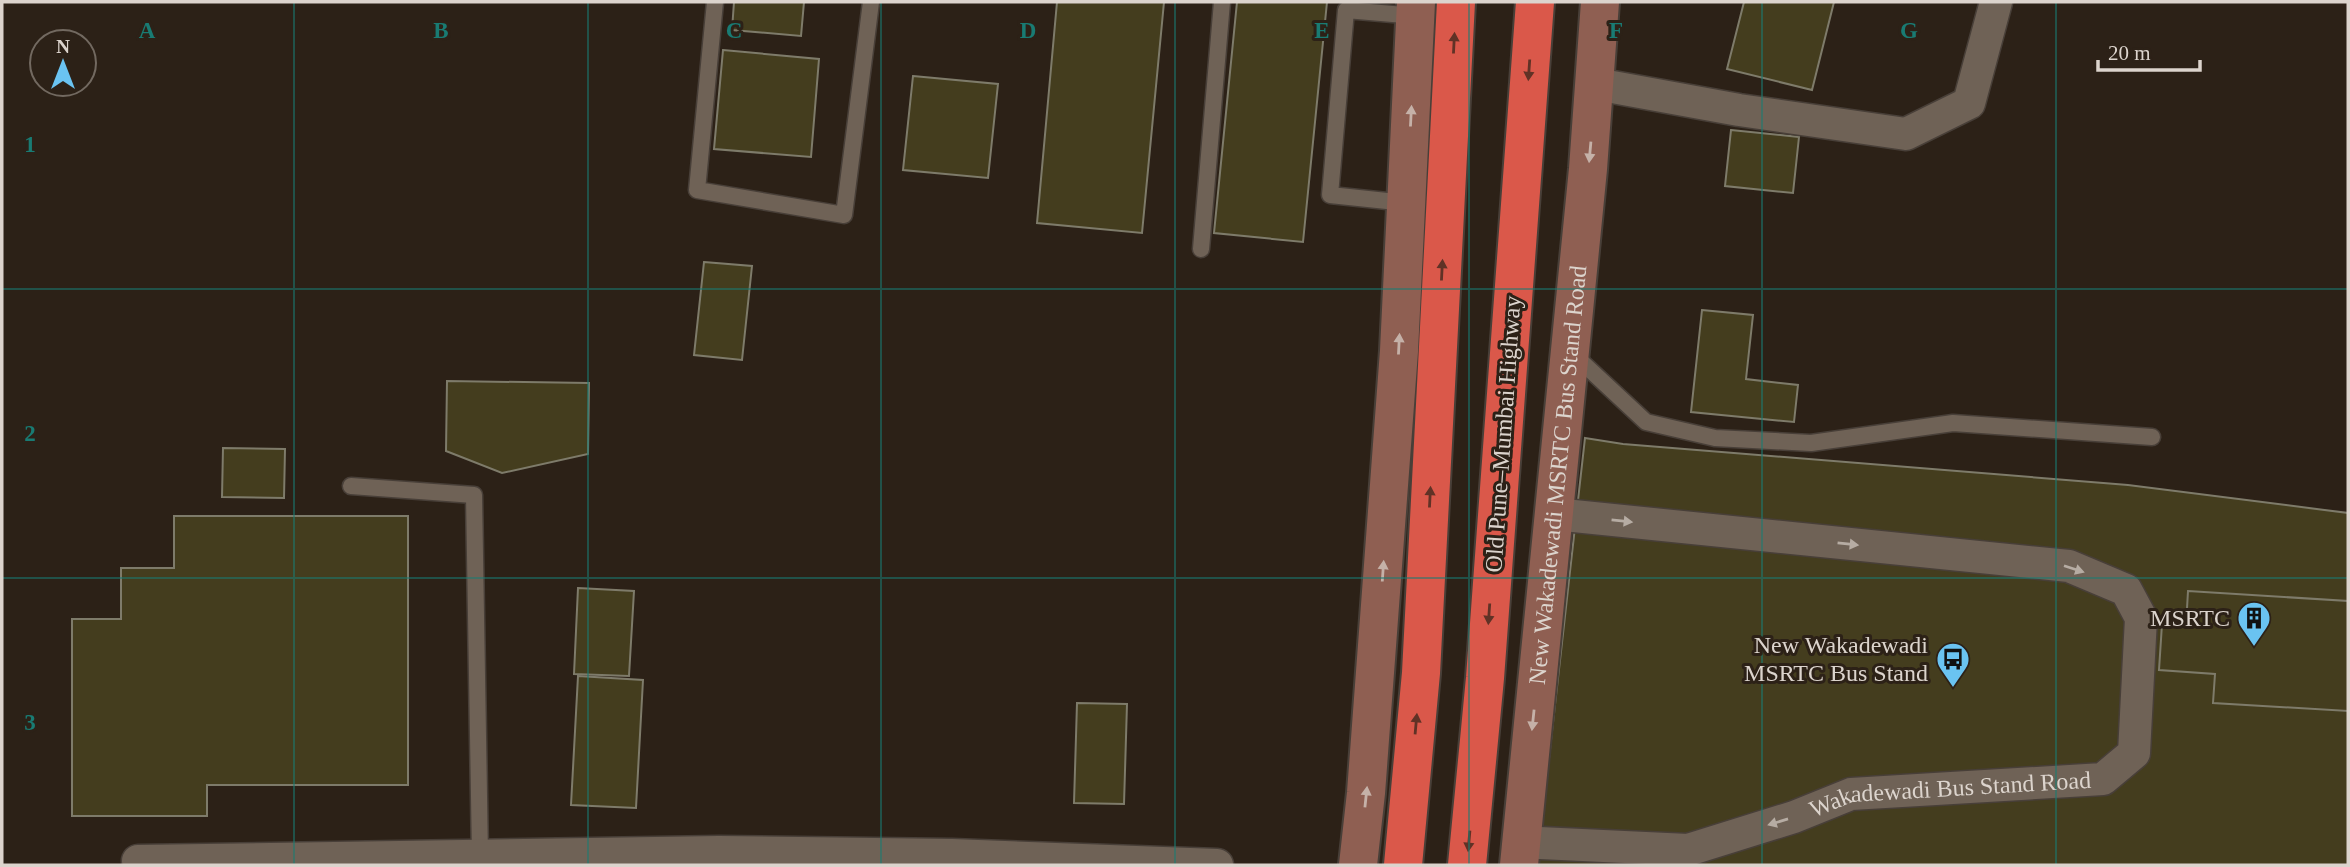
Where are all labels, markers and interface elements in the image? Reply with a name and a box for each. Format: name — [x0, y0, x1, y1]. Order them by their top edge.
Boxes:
text: A — [139, 18, 156, 43]
text: B — [433, 18, 449, 43]
text: C — [726, 18, 742, 43]
text: D — [1020, 18, 1036, 43]
text: E — [1314, 18, 1330, 43]
text: F — [1609, 18, 1623, 43]
text: G — [1900, 18, 1918, 43]
north arrow — [28, 28, 98, 98]
scale bar — [2098, 28, 2200, 72]
one-way arrow — [1449, 32, 1460, 54]
text: N — [56, 36, 70, 57]
text: 20 m — [2108, 41, 2151, 65]
one-way arrow — [1523, 59, 1534, 81]
one-way arrow — [1405, 105, 1416, 127]
text: 1 — [24, 132, 36, 157]
one-way arrow — [1584, 141, 1595, 163]
one-way arrow — [1437, 259, 1448, 281]
street label: New Wakadewadi MSRTC Bus Stand Road — [1524, 264, 1591, 686]
street label: Old Pune–Mumbai Highway — [1480, 295, 1526, 573]
one-way arrow — [1394, 332, 1405, 354]
text: 2 — [24, 421, 36, 446]
one-way arrow — [1425, 486, 1436, 508]
one-way arrow — [1611, 516, 1633, 527]
one-way arrow — [1837, 539, 1859, 550]
one-way arrow — [1378, 559, 1389, 581]
one-way arrow — [2063, 564, 2084, 575]
building icon: MSRTC — [2235, 599, 2273, 648]
one-way arrow — [1483, 604, 1494, 626]
place label: MSRTC — [2150, 605, 2230, 631]
place label: New Wakadewadi MSRTC Bus Stand — [1744, 632, 1928, 686]
bus stop icon: New Wakadewadi MSRTC Bus Stand — [1934, 640, 1972, 689]
one-way arrow — [1528, 709, 1539, 731]
text: 3 — [24, 710, 36, 735]
one-way arrow — [1411, 713, 1422, 735]
street label: Wakadewadi Bus Stand Road — [1806, 767, 2092, 822]
one-way arrow — [1360, 786, 1371, 808]
one-way arrow — [1767, 817, 1788, 827]
one-way arrow — [1463, 830, 1474, 852]

